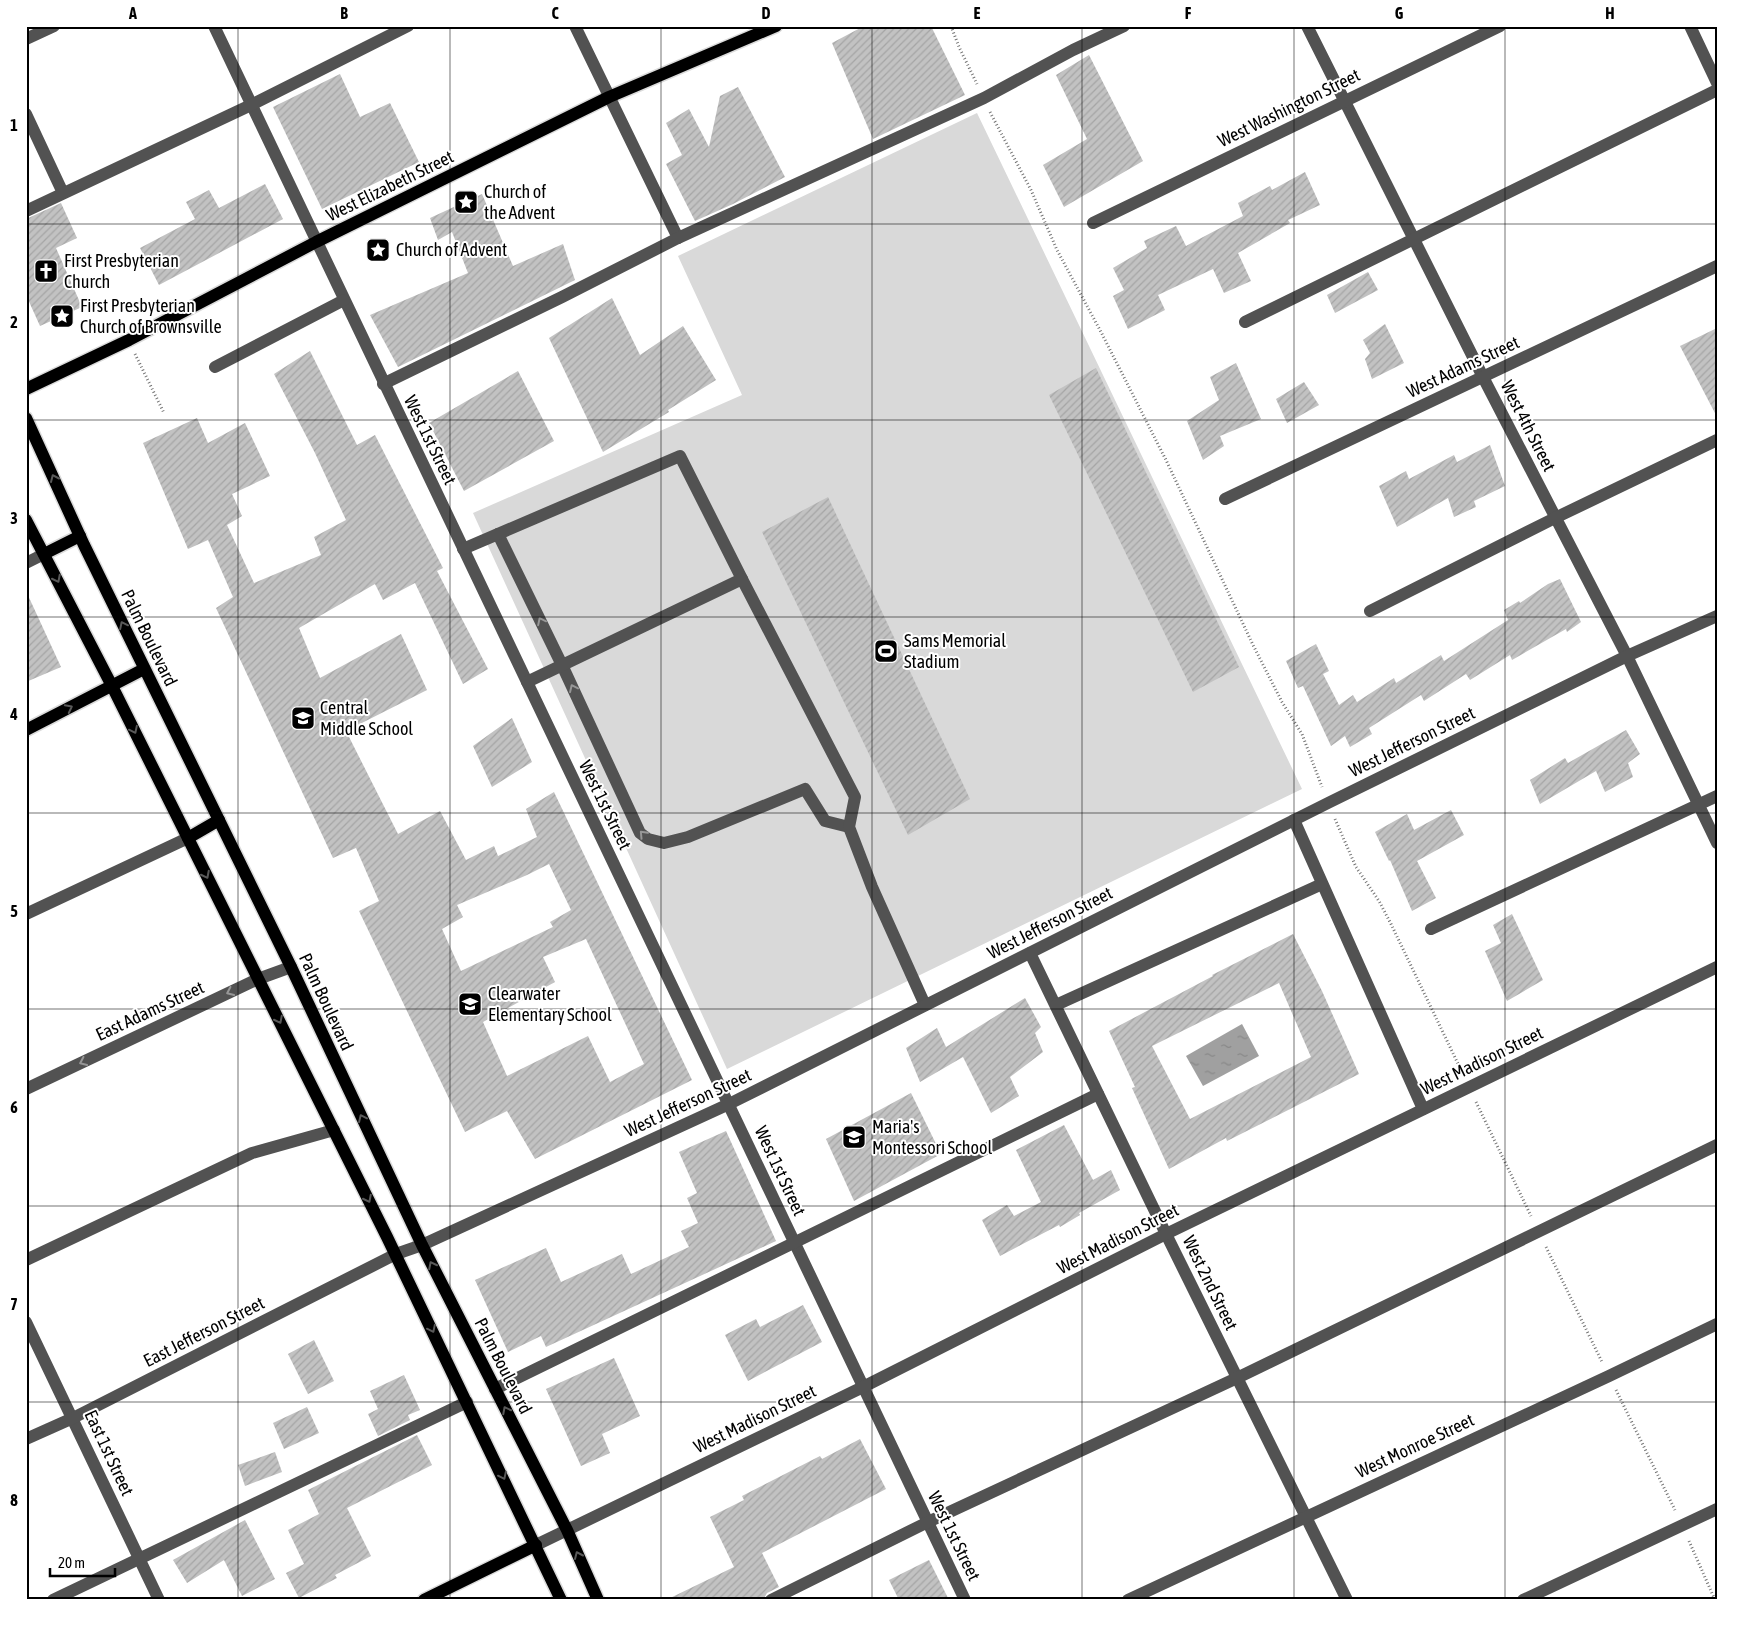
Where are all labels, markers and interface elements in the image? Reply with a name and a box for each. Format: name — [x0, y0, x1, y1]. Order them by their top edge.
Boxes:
text: A — [128, 4, 137, 22]
text: B — [340, 4, 348, 22]
text: C — [551, 4, 559, 22]
text: D — [762, 4, 771, 22]
text: E — [974, 4, 981, 22]
text: F — [1185, 4, 1192, 22]
text: G — [1395, 4, 1404, 22]
text: H — [1605, 4, 1615, 22]
street label: West Washington Street — [1214, 64, 1363, 151]
text: 1 — [10, 116, 18, 134]
street label: West Elizabeth Street — [323, 146, 457, 225]
place label: Church of the Advent — [484, 181, 555, 223]
place icon: Church of the Advent — [453, 189, 479, 215]
place icon: Church of Advent — [365, 237, 391, 263]
place label: Church of Advent — [396, 239, 507, 260]
place label: First Presbyterian Church — [64, 250, 179, 292]
church icon: First Presbyterian Church — [33, 258, 59, 284]
place label: First Presbyterian Church of Brownsville — [80, 295, 222, 337]
place icon: First Presbyterian Church of Brownsville — [49, 303, 75, 329]
text: 2 — [10, 313, 18, 331]
street label: West Adams Street — [1403, 331, 1522, 402]
street label: West 4th Street — [1497, 377, 1560, 475]
street label: West 1st Street — [400, 392, 461, 488]
one-way arrow — [49, 474, 60, 483]
text: 3 — [10, 509, 18, 527]
one-way arrow — [51, 574, 61, 583]
street label: Palm Boulevard — [117, 586, 182, 689]
one-way arrow — [537, 617, 547, 626]
one-way arrow — [119, 621, 129, 630]
place label: Sams Memorial Stadium — [904, 630, 1006, 672]
sports icon: Sams Memorial Stadium — [873, 638, 899, 664]
one-way arrow — [569, 684, 579, 693]
place label: Central Middle School — [320, 697, 413, 739]
street label: West Jefferson Street — [1345, 702, 1478, 781]
one-way arrow — [64, 704, 73, 714]
text: 4 — [9, 705, 18, 723]
school or university icon: Central Middle School — [290, 705, 316, 731]
one-way arrow — [128, 725, 138, 734]
street label: West 1st Street — [575, 757, 636, 853]
one-way arrow — [640, 830, 649, 839]
one-way arrow — [200, 870, 210, 879]
street label: West Jefferson Street — [984, 882, 1116, 963]
text: 5 — [10, 902, 18, 920]
street label: Palm Boulevard — [295, 950, 358, 1054]
street label: East Adams Street — [92, 976, 207, 1045]
place label: Clearwater Elementary School — [488, 983, 612, 1025]
one-way arrow — [226, 986, 235, 996]
school or university icon: Clearwater Elementary School — [457, 991, 483, 1017]
one-way arrow — [273, 1015, 283, 1024]
street label: West Madison Street — [1417, 1022, 1546, 1099]
one-way arrow — [79, 1056, 88, 1066]
street label: West Jefferson Street — [621, 1064, 754, 1141]
text: 6 — [10, 1098, 18, 1116]
one-way arrow — [358, 1114, 369, 1123]
place label: Maria's Montessori School — [872, 1116, 992, 1158]
street label: West 1st Street — [751, 1123, 810, 1219]
school or university icon: Maria's Montessori School — [841, 1124, 867, 1150]
one-way arrow — [362, 1194, 372, 1203]
street label: West Madison Street — [1054, 1199, 1182, 1278]
street label: West 2nd Street — [1179, 1232, 1242, 1333]
one-way arrow — [428, 1261, 438, 1270]
street label: East Jefferson Street — [140, 1292, 268, 1371]
text: 7 — [10, 1295, 18, 1313]
street label: Palm Boulevard — [470, 1314, 537, 1417]
one-way arrow — [426, 1324, 436, 1333]
street label: West Madison Street — [690, 1380, 819, 1457]
one-way arrow — [502, 1406, 512, 1415]
street label: East 1st Street — [80, 1407, 138, 1499]
street label: West Monroe Street — [1352, 1409, 1477, 1482]
one-way arrow — [496, 1471, 507, 1480]
street label: West 1st Street — [924, 1488, 985, 1584]
text: 8 — [10, 1491, 18, 1509]
scale bar — [50, 1546, 115, 1578]
one-way arrow — [574, 1551, 584, 1560]
text: 20 m — [58, 1554, 85, 1571]

